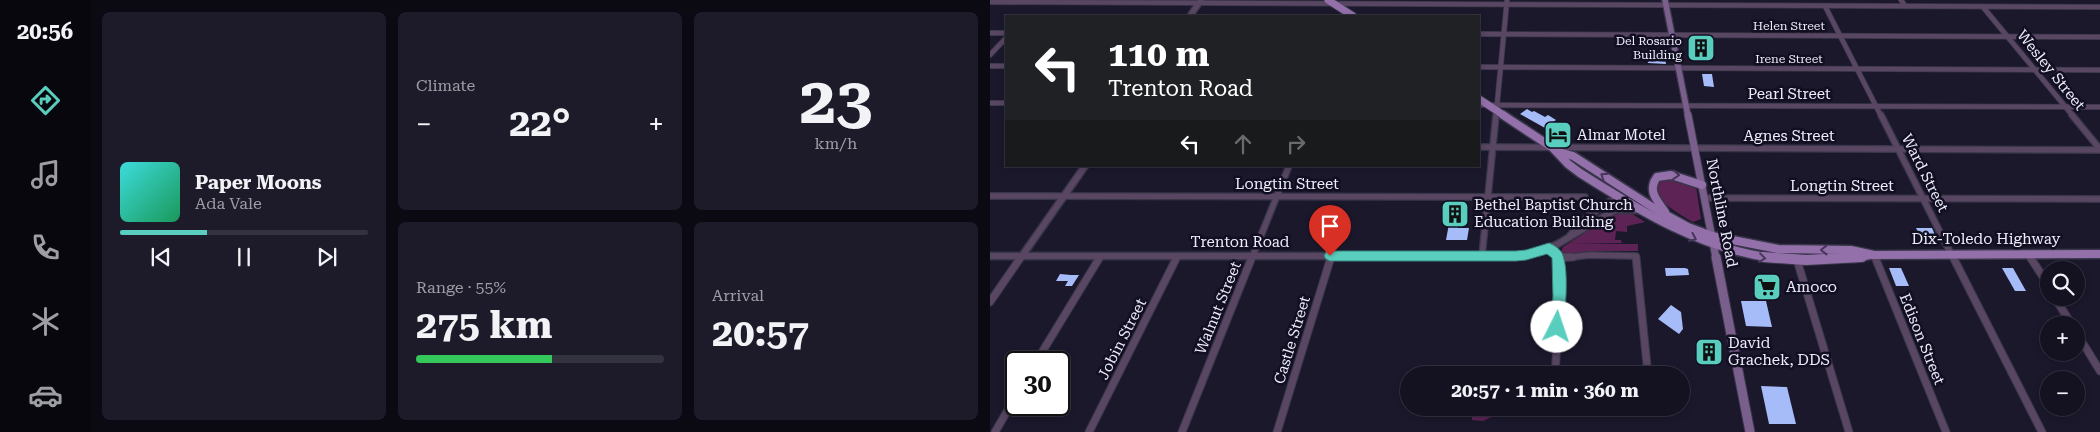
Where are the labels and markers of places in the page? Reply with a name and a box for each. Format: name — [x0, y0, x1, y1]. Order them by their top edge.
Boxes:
building icon: Del Rosario Building — [1686, 33, 1716, 63]
place label: Del Rosario Building — [1616, 34, 1682, 62]
hotel icon: Almar Motel — [1543, 120, 1573, 150]
place label: Almar Motel — [1577, 126, 1666, 144]
place label: Bethel Baptist Church Education Building — [1474, 196, 1633, 231]
building icon: Bethel Baptist Church Education Building — [1440, 199, 1470, 229]
pin — [1309, 205, 1351, 256]
supermarket icon: Amoco — [1752, 272, 1782, 302]
place label: Amoco — [1786, 278, 1837, 296]
place label: David Grachek, DDS — [1728, 334, 1830, 369]
building icon: David Grachek, DDS — [1694, 337, 1724, 367]

